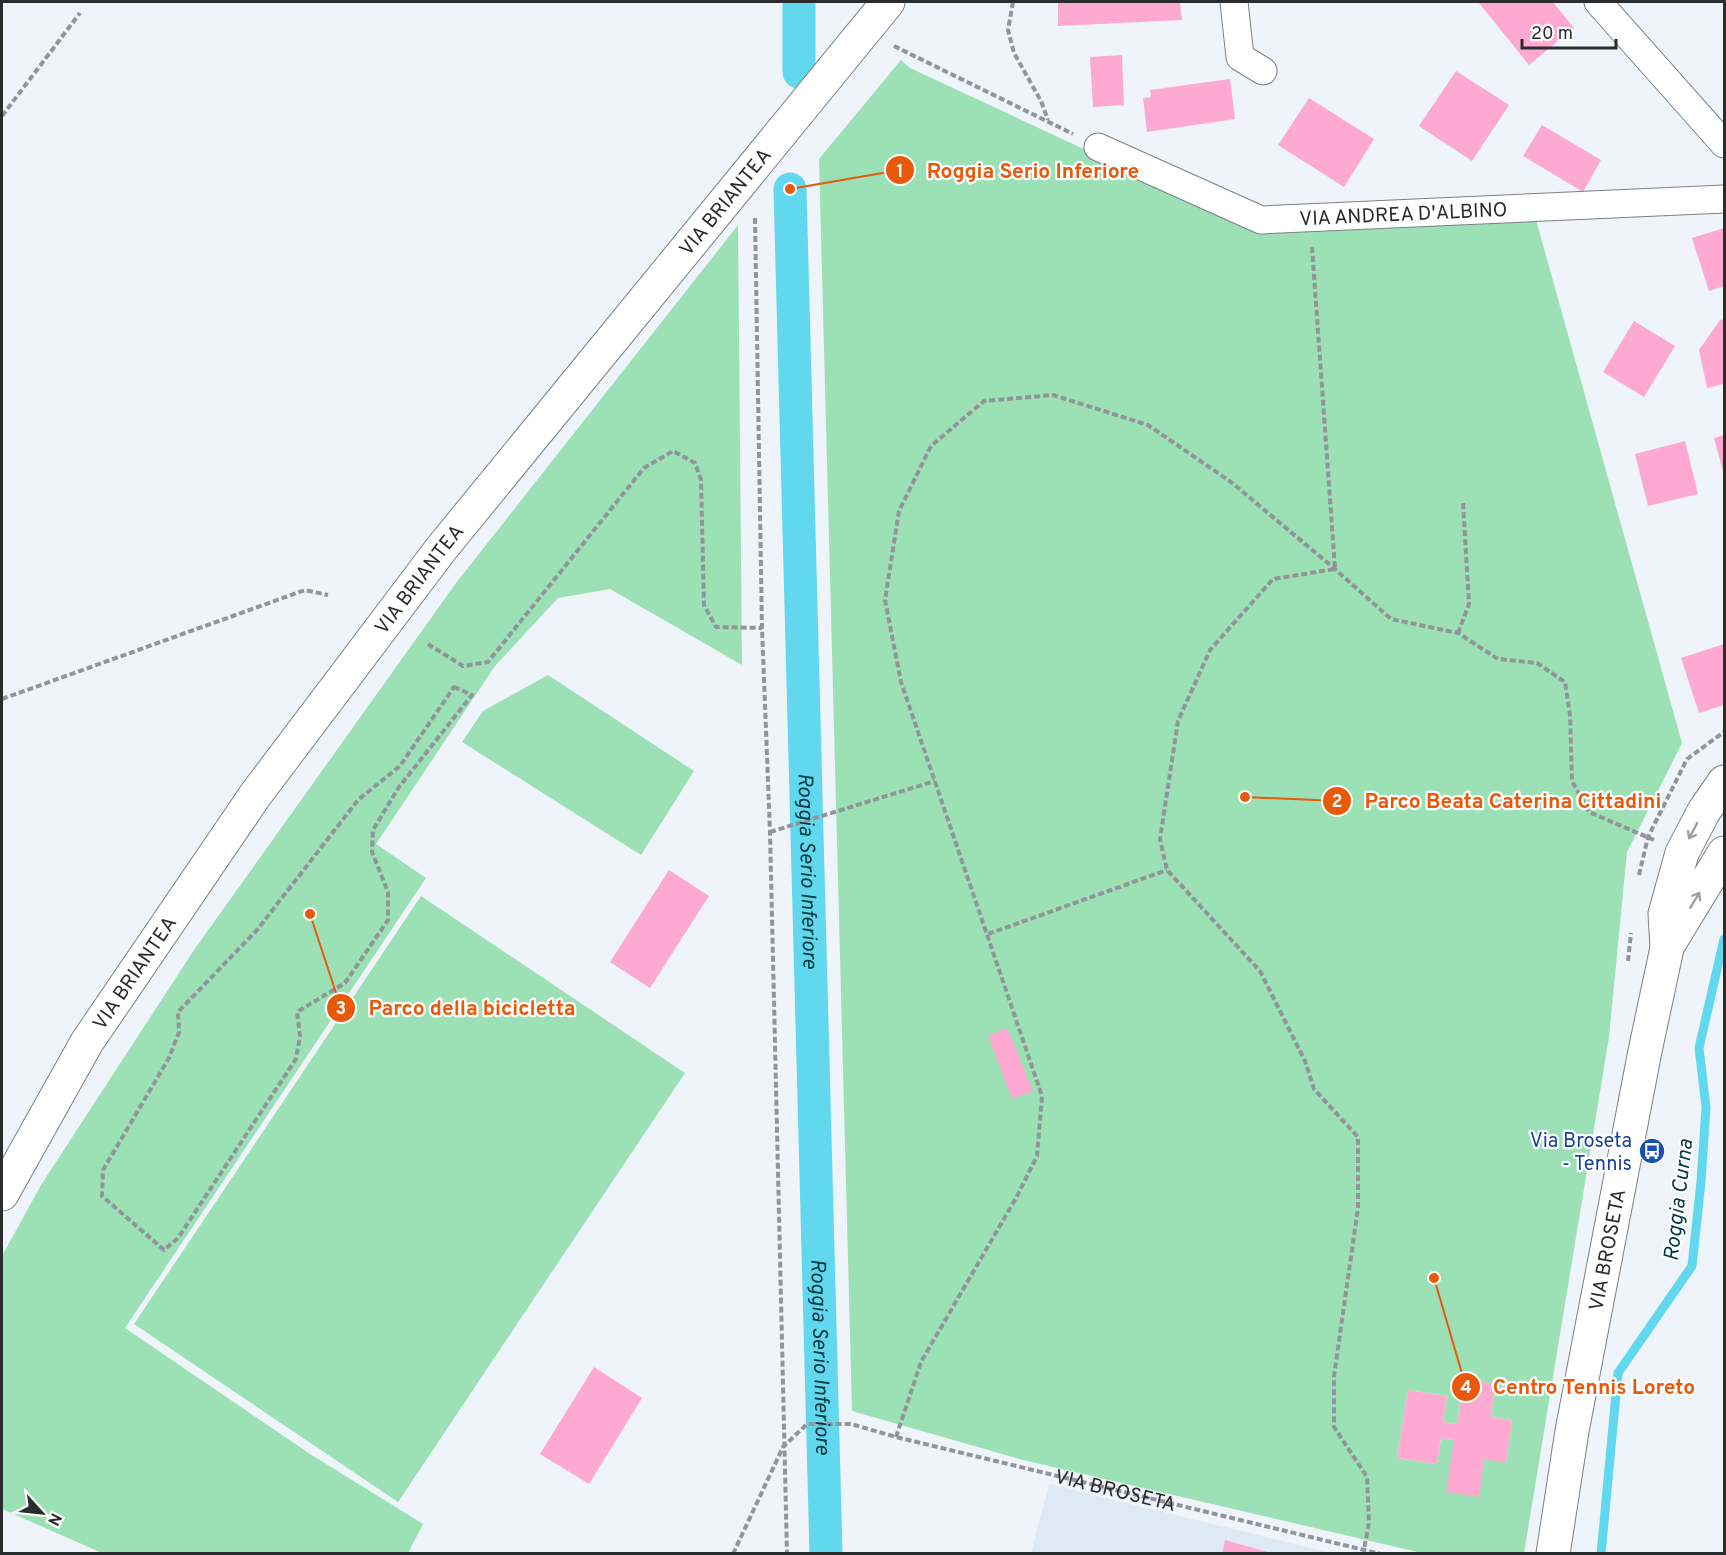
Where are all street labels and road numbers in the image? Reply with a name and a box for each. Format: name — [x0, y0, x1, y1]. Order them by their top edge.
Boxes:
street label: VIA BRIANTEA — [675, 143, 778, 262]
street label: VIA ANDREA D'ALBINO — [1299, 198, 1508, 233]
street label: VIA BRIANTEA — [370, 520, 471, 640]
street label: VIA BRIANTEA — [88, 912, 184, 1036]
street label: VIA BROSETA — [1584, 1187, 1633, 1313]
street label: VIA BROSETA — [1052, 1465, 1178, 1519]

